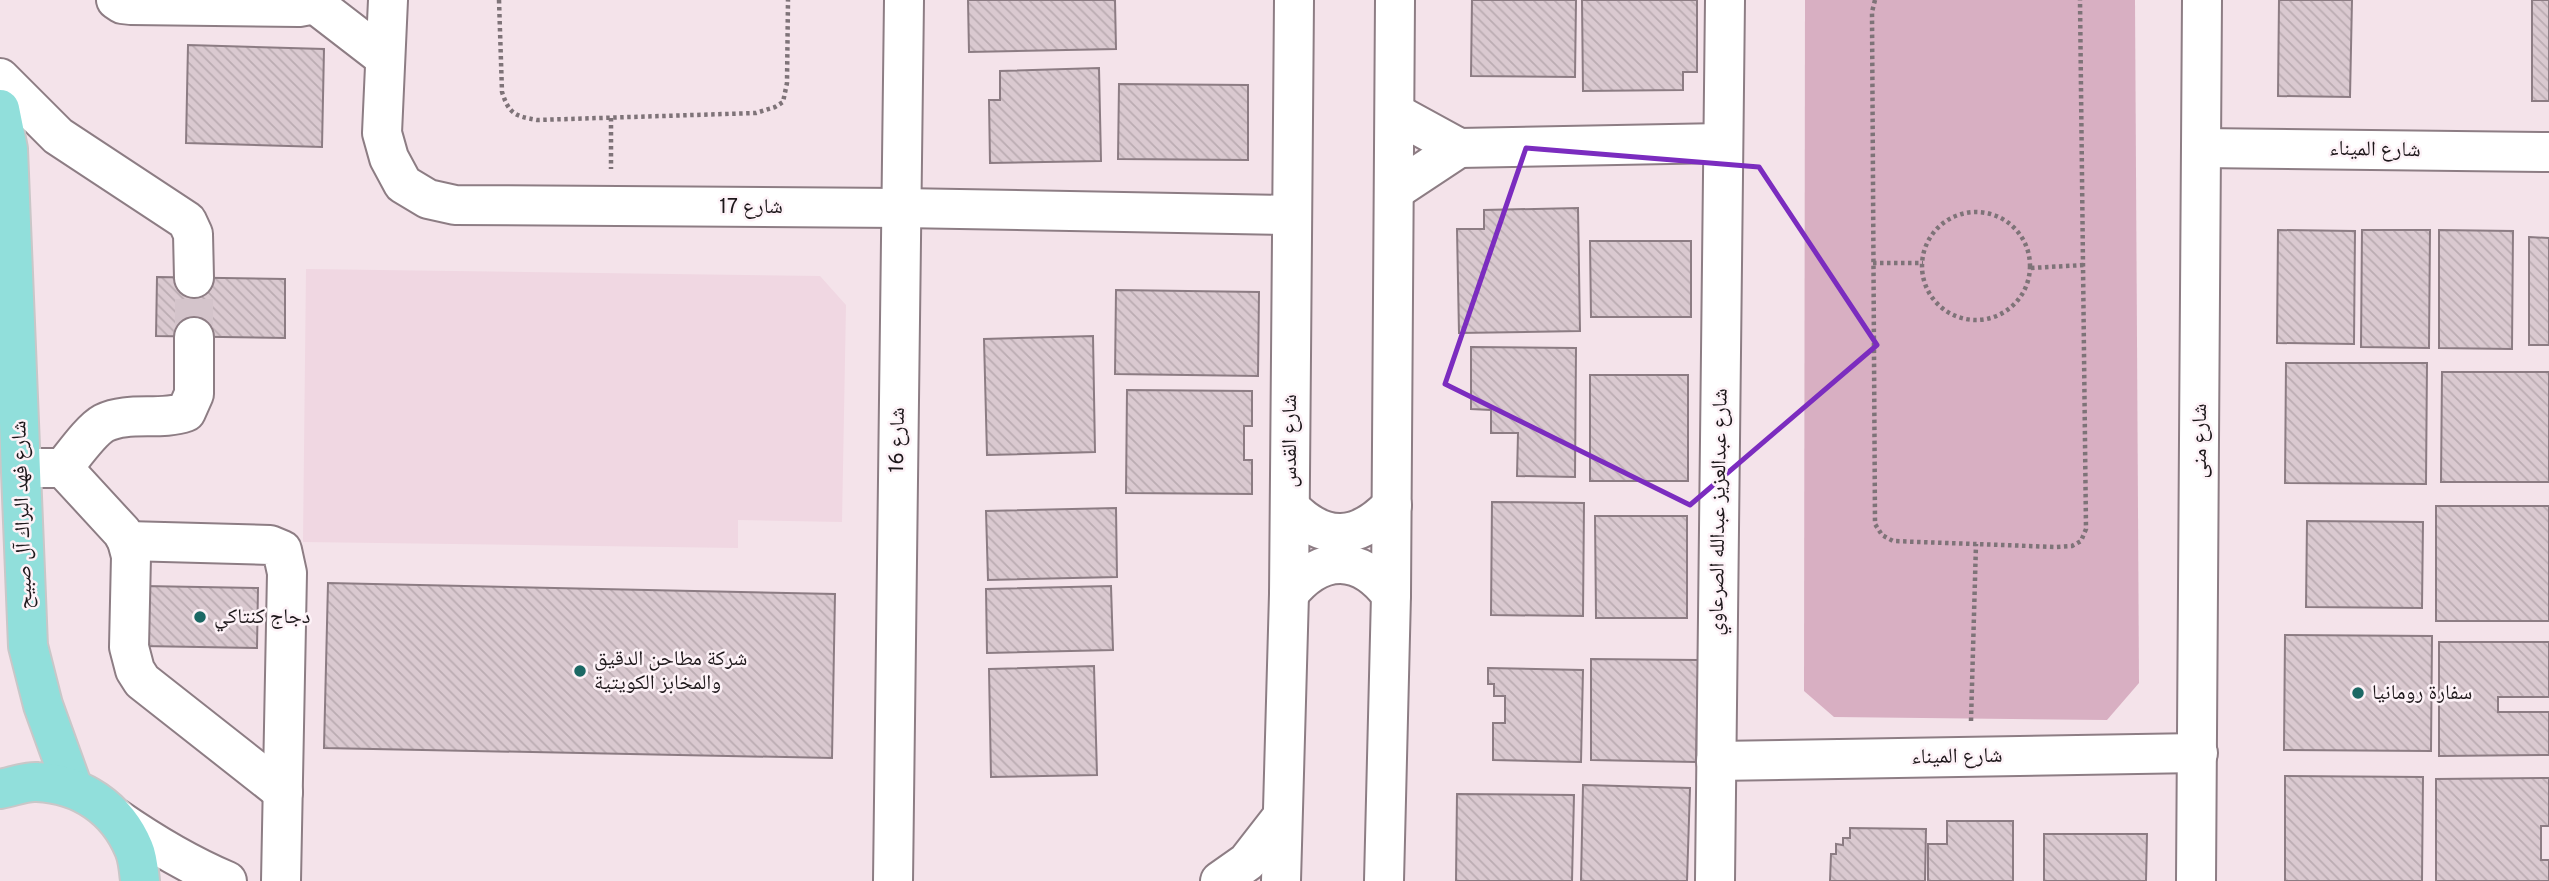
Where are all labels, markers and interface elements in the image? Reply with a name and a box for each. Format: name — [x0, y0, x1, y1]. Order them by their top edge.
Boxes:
street label: شارع الميناء — [2329, 136, 2421, 164]
street label: شارع 17 — [719, 194, 783, 221]
street label: شارع عبدالعزيز عبدالله الصرعاوي — [1703, 388, 1736, 636]
street label: شارع القدس — [1277, 394, 1304, 488]
street label: شارع منى — [2187, 404, 2214, 479]
street label: شارع 16 — [884, 407, 912, 473]
street label: شارع فهد البراك آل صبيح — [6, 420, 40, 610]
place label: دجاج كنتاكي — [214, 604, 311, 632]
marker: دجاج كنتاكي — [192, 609, 208, 625]
place label: شركة مطاحن الدقيق والمخابز الكويتية — [594, 646, 747, 697]
marker: شركة مطاحن الدقيق والمخابز الكويتية — [572, 663, 588, 679]
place label: سفارة رومانيا — [2372, 680, 2472, 707]
marker: سفارة رومانيا — [2350, 685, 2366, 701]
street label: شارع الميناء — [1911, 743, 2003, 771]

